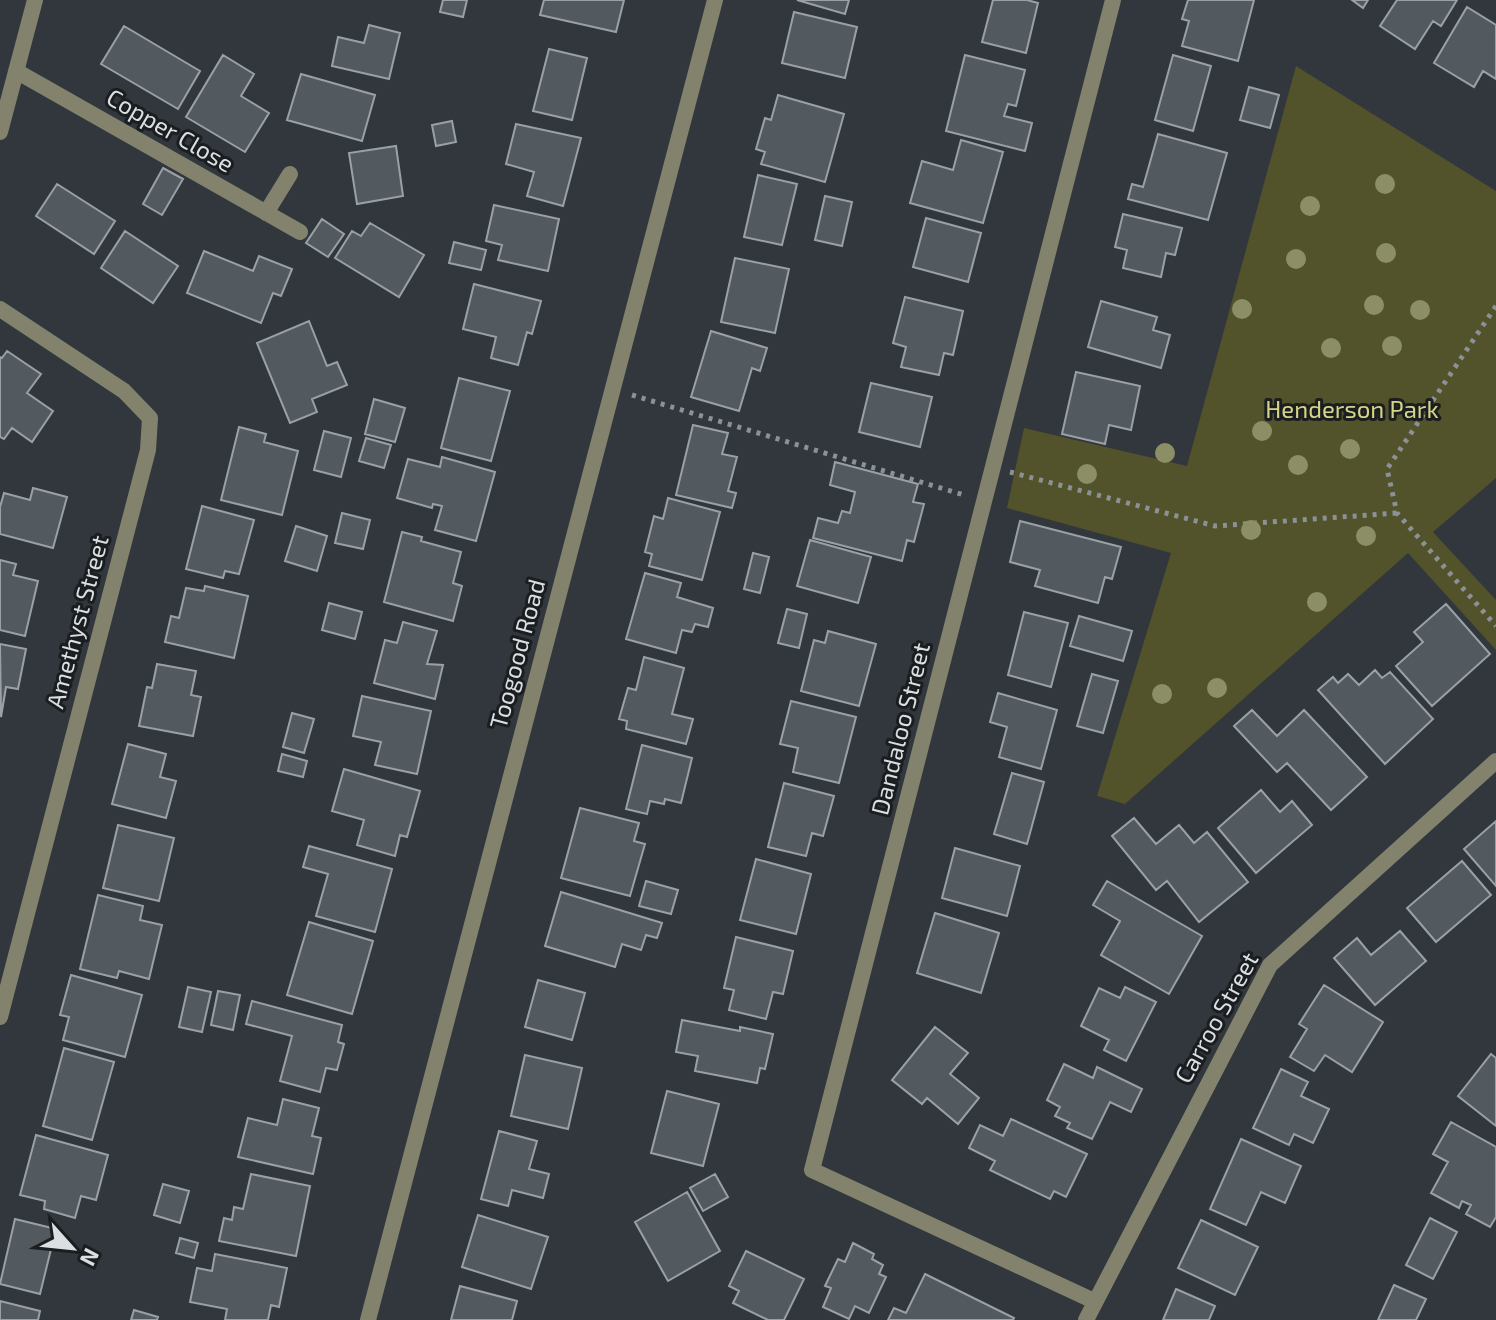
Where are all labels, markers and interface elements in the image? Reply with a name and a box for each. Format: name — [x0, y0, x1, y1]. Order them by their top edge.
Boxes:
street label: Copper Close — [102, 82, 240, 178]
park label: Henderson Park — [1265, 394, 1439, 423]
street label: Amethyst Street — [40, 532, 114, 711]
street label: Toogood Road — [483, 576, 550, 731]
street label: Dandaloo Street — [864, 640, 935, 818]
street label: Carroo Street — [1168, 947, 1264, 1088]
north arrow — [32, 1208, 112, 1288]
text: N — [76, 1245, 106, 1271]

